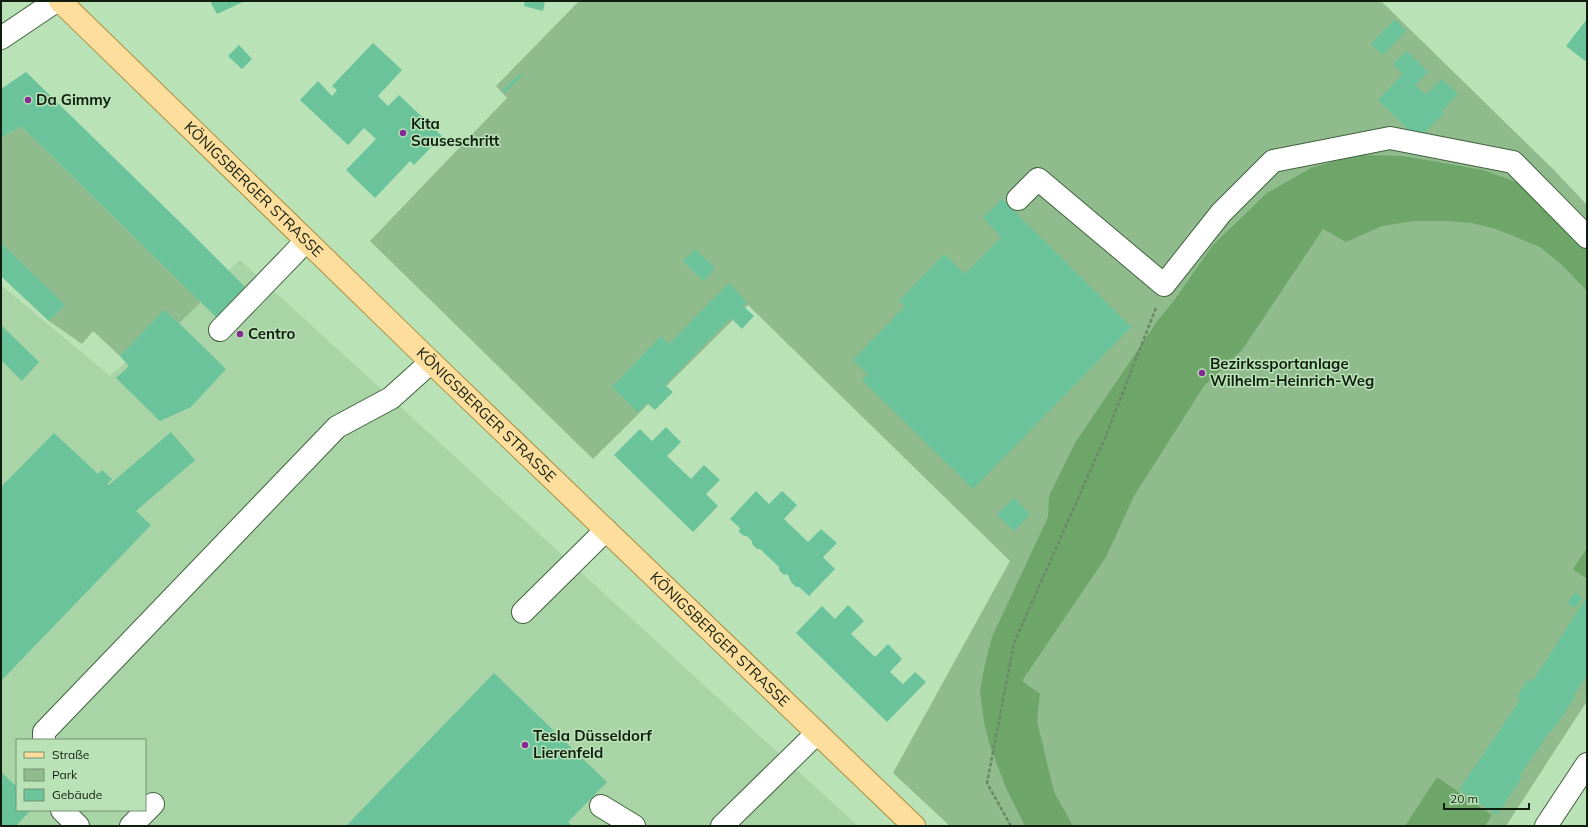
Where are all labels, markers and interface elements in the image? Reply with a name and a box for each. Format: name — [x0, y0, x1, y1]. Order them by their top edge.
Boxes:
place label: Da Gimmy — [36, 90, 112, 109]
marker: Da Gimmy — [23, 95, 33, 105]
place label: Kita Sauseschritt — [411, 114, 500, 150]
street label: KÖNIGSBERGER STRASSE — [180, 117, 327, 261]
marker: Kita Sauseschritt — [398, 128, 408, 138]
place label: Centro — [248, 324, 295, 343]
marker: Centro — [235, 329, 245, 339]
street label: KÖNIGSBERGER STRASSE — [413, 343, 560, 486]
place label: Bezirkssportanlage Wilhelm-Heinrich-Weg — [1210, 354, 1374, 390]
marker: Bezirkssportanlage Wilhelm-Heinrich-Weg — [1197, 368, 1207, 378]
street label: KÖNIGSBERGER STRASSE — [646, 568, 794, 711]
place label: Tesla Düsseldorf Lierenfeld — [533, 726, 652, 762]
legend — [16, 739, 146, 811]
marker: Tesla Düsseldorf Lierenfeld — [520, 740, 530, 750]
text: Straße — [52, 747, 89, 762]
text: Park — [52, 767, 78, 782]
scale bar — [1444, 785, 1529, 811]
text: Gebäude — [52, 787, 102, 802]
text: 20 m — [1450, 791, 1478, 806]

